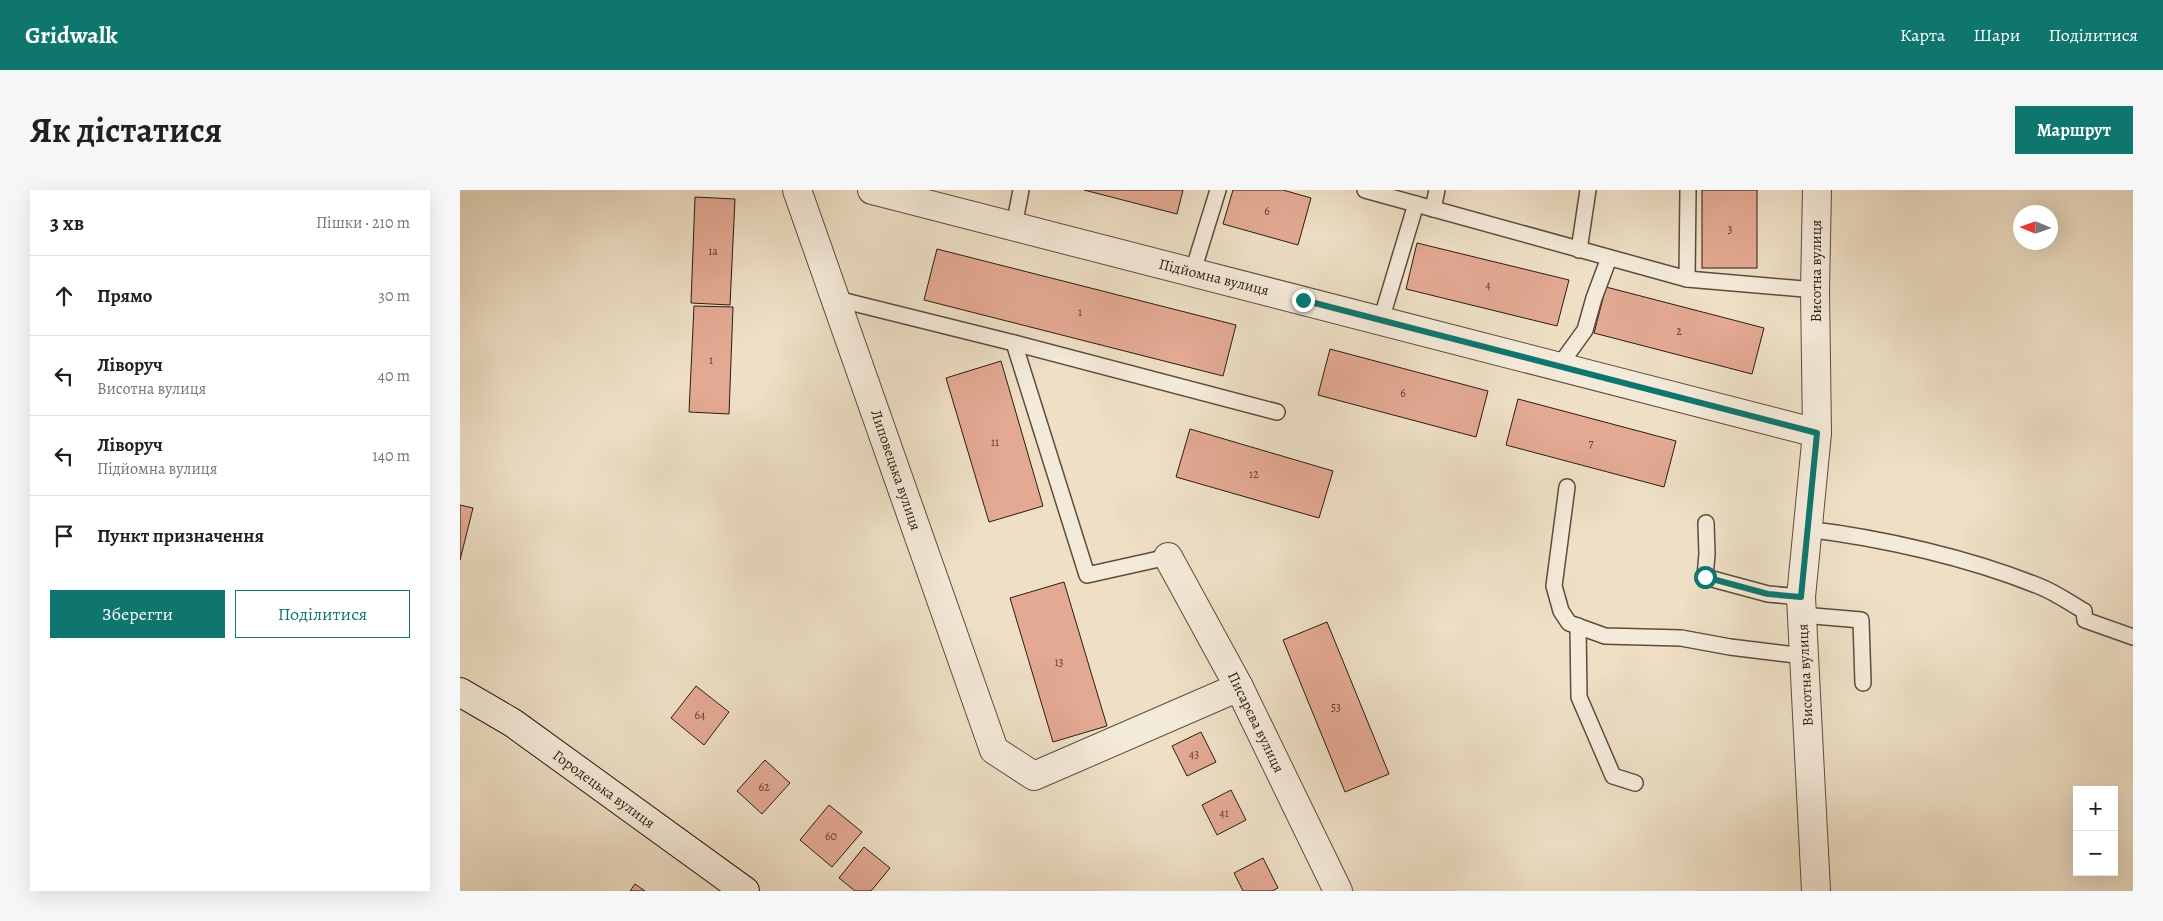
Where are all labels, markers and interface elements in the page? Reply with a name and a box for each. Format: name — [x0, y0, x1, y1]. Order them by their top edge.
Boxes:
text: Gridwalk — [25, 19, 118, 51]
text: Карта — [1900, 23, 1945, 47]
text: Шари — [1973, 23, 2020, 47]
text: Поділитися — [2048, 23, 2138, 47]
text: Як дістатися — [30, 106, 222, 154]
button: Маршрут — [2015, 106, 2133, 154]
house number: 6 — [1264, 203, 1270, 219]
north arrow — [2013, 205, 2058, 250]
text: 3 хв — [50, 209, 84, 237]
text: Пішки · 210 m — [316, 212, 410, 234]
street label: Висотна вулиця — [1806, 220, 1826, 322]
house number: 3 — [1728, 221, 1733, 237]
house number: 1а — [708, 243, 718, 259]
street label: Підйомна вулиця — [1157, 254, 1271, 300]
house number: 4 — [1485, 277, 1491, 293]
icon: ahead — [50, 282, 78, 310]
text: Прямо — [97, 283, 152, 309]
text: 30 m — [378, 285, 410, 307]
route end — [1292, 289, 1315, 312]
house number: 1 — [1078, 304, 1082, 320]
house number: 2 — [1676, 323, 1682, 339]
text: Ліворуч — [97, 352, 163, 378]
house number: 1 — [709, 352, 713, 368]
icon: left — [50, 362, 78, 390]
text: 40 m — [378, 365, 410, 387]
text: Висотна вулиця — [97, 378, 206, 400]
house number: 6 — [1400, 385, 1406, 401]
street label: Липовецька вулиця — [866, 407, 926, 533]
text: Ліворуч — [97, 432, 163, 458]
house number: 11 — [991, 434, 999, 450]
house number: 7 — [1588, 435, 1594, 451]
icon: left — [50, 442, 78, 470]
text: 140 m — [372, 445, 410, 467]
text: Підйомна вулиця — [97, 458, 217, 480]
house number: 12 — [1249, 466, 1259, 482]
icon: arrive — [50, 522, 78, 550]
text: Пункт призначення — [97, 523, 264, 549]
route start — [1694, 566, 1717, 589]
button: Зберегти — [50, 590, 225, 638]
button: Поділитися — [235, 590, 410, 638]
street label: Висотна вулиця — [1792, 623, 1818, 727]
house number: 13 — [1054, 654, 1064, 670]
street label: Писарєва вулиця — [1223, 668, 1289, 776]
house number: 53 — [1331, 699, 1341, 715]
house number: 64 — [695, 707, 706, 723]
street label: Городецька вулиця — [549, 745, 659, 833]
house number: 43 — [1189, 746, 1199, 762]
house number: 62 — [758, 779, 770, 795]
map controls — [2073, 786, 2118, 876]
button: + — [2073, 786, 2118, 831]
house number: 41 — [1219, 805, 1229, 821]
house number: 60 — [825, 828, 837, 844]
button: − — [2073, 831, 2118, 876]

